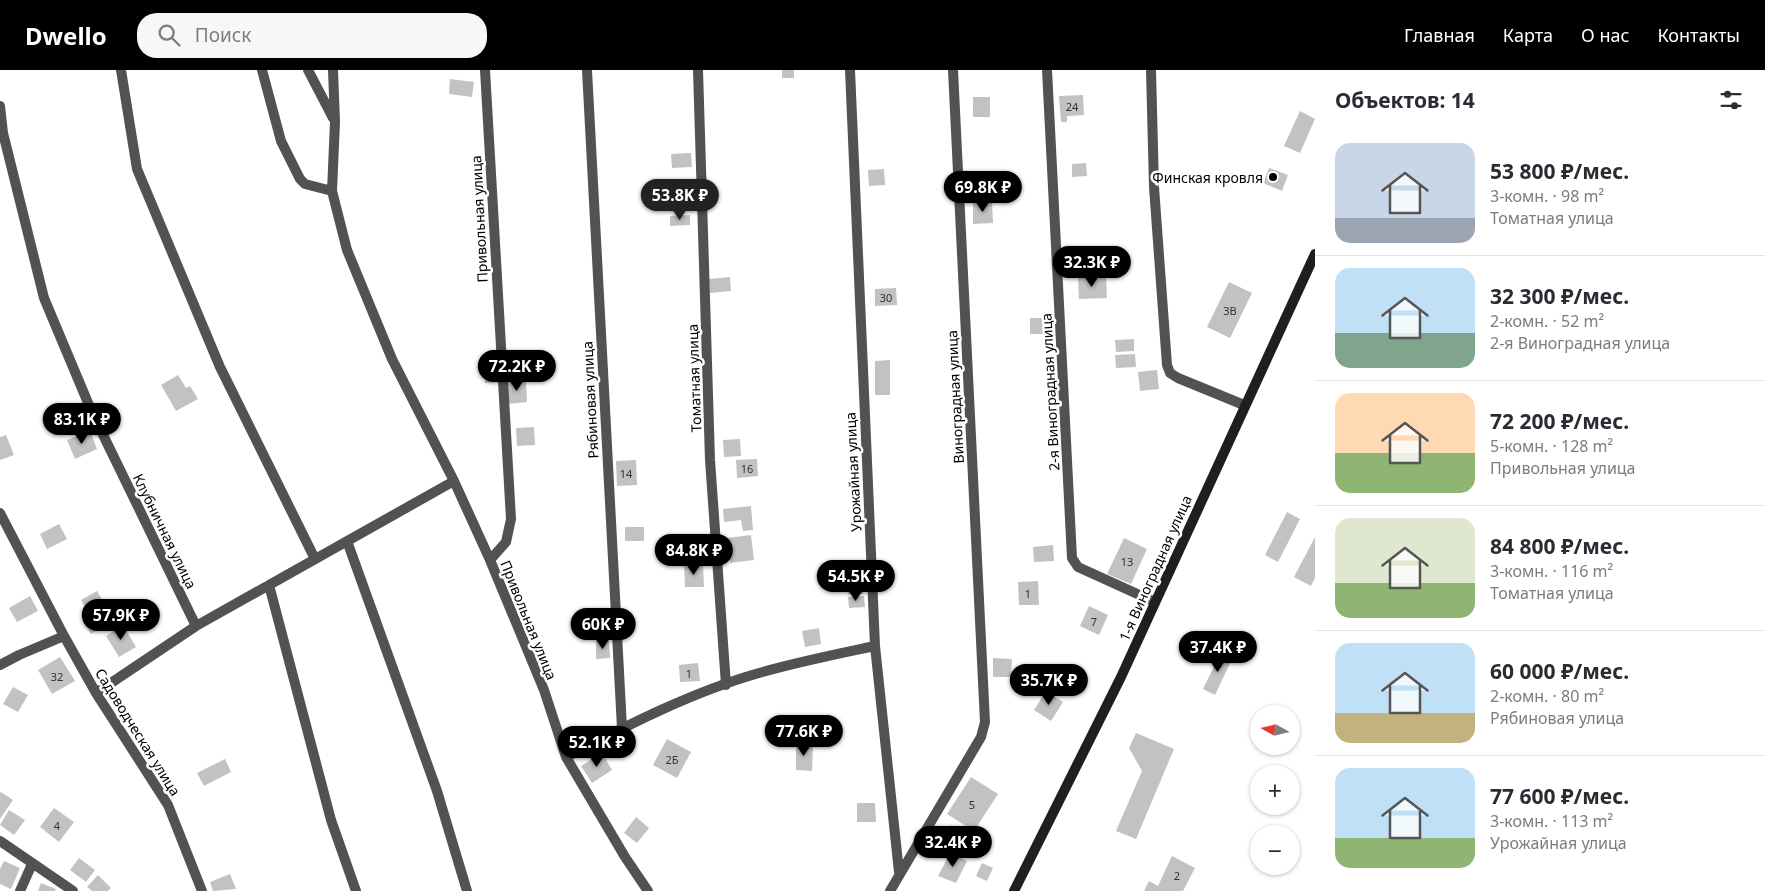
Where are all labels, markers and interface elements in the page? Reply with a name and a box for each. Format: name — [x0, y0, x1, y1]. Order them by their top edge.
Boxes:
search box — [137, 13, 487, 58]
text: Dwello — [25, 19, 107, 52]
icon: search — [155, 21, 183, 49]
text: Поиск — [195, 22, 251, 48]
text: Главная — [1404, 23, 1475, 47]
text: Карта — [1503, 23, 1553, 47]
text: О нас — [1581, 23, 1629, 47]
text: Контакты — [1657, 23, 1740, 47]
text: Объектов: 14 — [1335, 86, 1475, 114]
icon: filters — [1717, 86, 1745, 114]
house number: 24 — [1066, 99, 1079, 114]
street label: Привольная улица — [466, 155, 492, 283]
text: 53 800 ₽/мес. — [1490, 157, 1629, 185]
icon: home — [1375, 163, 1435, 223]
place label: Финская кровля — [1152, 168, 1263, 187]
pin: 69.8K ₽ — [937, 170, 1029, 213]
marker: Финская кровля — [1267, 171, 1279, 183]
text: 69.8K ₽ — [955, 176, 1011, 198]
pin: 53.8K ₽ — [634, 178, 726, 221]
text: 53.8K ₽ — [652, 184, 708, 206]
text: 3-комн. · 98 m² — [1490, 185, 1604, 207]
text: Томатная улица — [1490, 207, 1614, 229]
pin: 32.3K ₽ — [1046, 246, 1138, 288]
text: 32.3K ₽ — [1064, 251, 1120, 273]
text: 32 300 ₽/мес. — [1490, 282, 1629, 310]
icon: home — [1375, 288, 1435, 348]
house number: 30 — [880, 290, 892, 305]
house number: 3В — [1223, 303, 1237, 318]
text: 2-комн. · 52 m² — [1490, 310, 1604, 332]
street label: 2-я Виноградная улица — [1036, 313, 1064, 471]
street label: Томатная улица — [683, 324, 705, 432]
street label: Виноградная улица — [942, 330, 968, 464]
text: 2-я Виноградная улица — [1490, 332, 1670, 354]
street label: Рябиновая улица — [577, 341, 603, 459]
pin: 72.2K ₽ — [471, 350, 563, 392]
text: 72.2K ₽ — [489, 355, 545, 377]
pin: 83.1K ₽ — [36, 402, 128, 445]
text: 72 200 ₽/мес. — [1490, 407, 1629, 435]
text: 83.1K ₽ — [54, 408, 110, 430]
street label: Урожайная улица — [840, 412, 866, 532]
icon: home — [1375, 413, 1435, 473]
text: 5-комн. · 128 m² — [1490, 435, 1613, 457]
text: Привольная улица — [1490, 457, 1636, 479]
house number: 16 — [741, 461, 753, 476]
house number: 14 — [620, 466, 633, 481]
street label: Клубничная улица — [129, 470, 201, 592]
street label: 1-я Виноградная улица — [1114, 492, 1196, 644]
text: 84 800 ₽/мес. — [1490, 532, 1629, 560]
pin: 84.8K ₽ — [648, 534, 740, 576]
icon: home — [1375, 538, 1435, 598]
text: 84.8K ₽ — [666, 539, 722, 561]
house number: 13 — [1121, 554, 1133, 569]
street label: Привольная улица — [496, 557, 562, 683]
pin: 54.5K ₽ — [810, 560, 902, 602]
text: 3-комн. · 116 m² — [1490, 560, 1613, 582]
text: 54.5K ₽ — [828, 565, 884, 587]
text: Томатная улица — [1490, 582, 1614, 604]
house number: 1 — [1025, 586, 1031, 601]
pin: 57.9K ₽ — [75, 598, 167, 641]
text: 57.9K ₽ — [93, 604, 149, 626]
pin: 60K ₽ — [568, 608, 638, 650]
text: 60K ₽ — [582, 613, 624, 635]
house number: 7 — [1091, 614, 1097, 629]
pin: 37.4K ₽ — [1172, 630, 1264, 673]
text: 37.4K ₽ — [1190, 636, 1246, 658]
text: 60 000 ₽/мес. — [1490, 657, 1629, 685]
icon: home — [1375, 663, 1435, 723]
pin: 35.7K ₽ — [1003, 664, 1095, 706]
street label: Садоводческая улица — [91, 665, 185, 799]
house number: 1 — [686, 666, 692, 681]
house number: 32 — [51, 669, 63, 684]
text: 35.7K ₽ — [1021, 669, 1077, 691]
text: 2-комн. · 80 m² — [1490, 685, 1604, 707]
north arrow — [1250, 705, 1300, 755]
map controls — [1250, 705, 1300, 875]
text: Рябиновая улица — [1490, 707, 1624, 729]
pin: 77.6K ₽ — [758, 714, 850, 757]
text: 77.6K ₽ — [776, 720, 832, 742]
pin: 52.1K ₽ — [551, 726, 643, 768]
text: 52.1K ₽ — [569, 731, 625, 753]
house number: 2Б — [665, 752, 679, 767]
button: + — [1250, 765, 1300, 815]
text: 77 600 ₽/мес. — [1490, 782, 1629, 810]
icon: home — [1375, 788, 1435, 848]
house number: 5 — [969, 797, 975, 812]
text: 3-комн. · 113 m² — [1490, 810, 1613, 832]
house number: 4 — [54, 818, 61, 833]
button: − — [1250, 825, 1300, 875]
pin: 32.4K ₽ — [907, 826, 999, 868]
text: 32.4K ₽ — [925, 831, 981, 853]
text: Урожайная улица — [1490, 832, 1627, 854]
house number: 2 — [1174, 868, 1180, 883]

